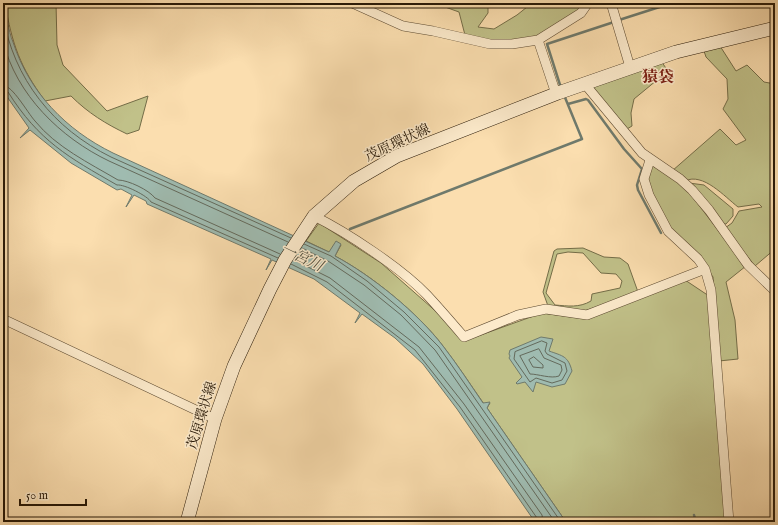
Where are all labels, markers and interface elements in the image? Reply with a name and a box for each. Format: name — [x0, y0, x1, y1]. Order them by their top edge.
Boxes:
district label: 猿袋 — [642, 68, 674, 88]
street label: 茂原環状線 — [362, 120, 433, 166]
water label: 一宮川 — [277, 239, 328, 277]
street label: 茂原環状線 — [183, 379, 221, 451]
scale bar — [20, 481, 86, 507]
text: 50 m — [26, 488, 48, 503]

